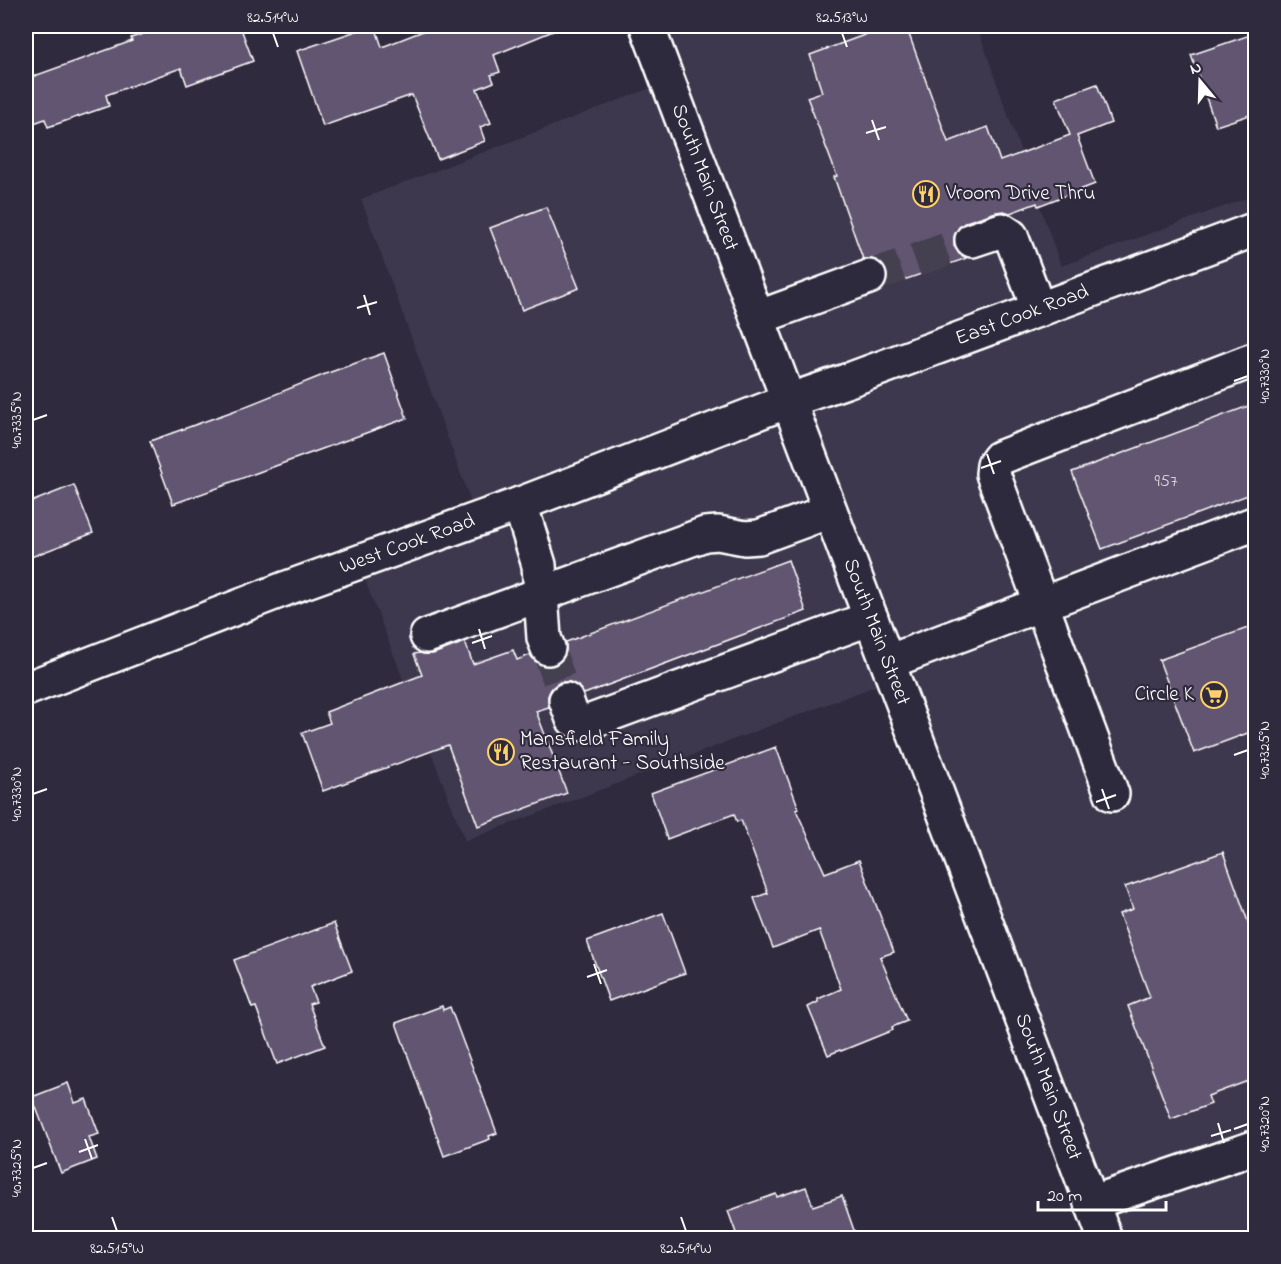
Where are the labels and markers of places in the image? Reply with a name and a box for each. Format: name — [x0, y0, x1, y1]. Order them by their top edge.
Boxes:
restaurant icon: Vroom Drive Thru — [911, 179, 941, 209]
place label: Vroom Drive Thru — [945, 179, 1095, 209]
place label: Circle K — [1134, 680, 1195, 710]
supermarket icon: Circle K — [1199, 680, 1229, 710]
place label: Mansfield Family Restaurant - Southside — [520, 725, 725, 779]
restaurant icon: Mansfield Family Restaurant - Southside — [486, 737, 516, 767]

